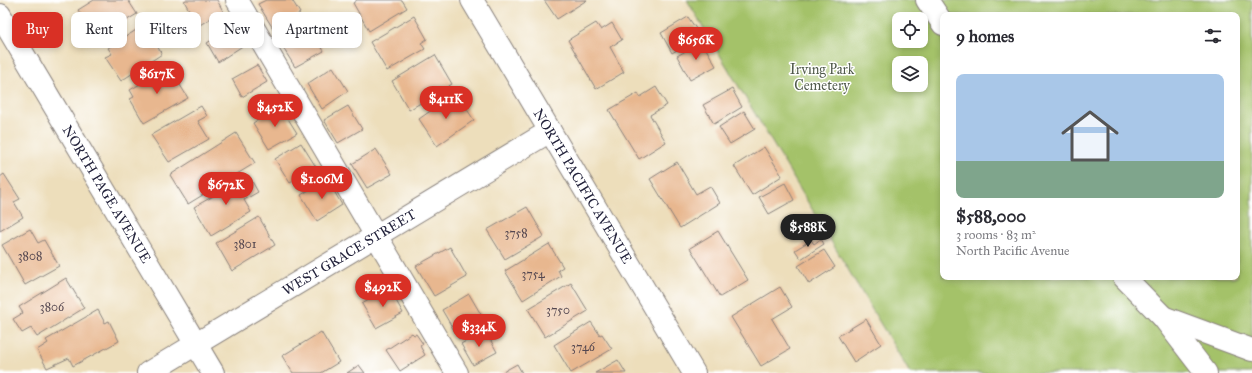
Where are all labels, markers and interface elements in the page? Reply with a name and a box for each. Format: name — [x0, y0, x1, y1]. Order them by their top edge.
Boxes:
chip: Buy — [12, 12, 63, 48]
chip: Rent — [71, 12, 127, 48]
chip: Filters — [135, 12, 201, 48]
chip: New — [209, 12, 264, 48]
chip: Apartment — [272, 12, 362, 48]
map controls — [892, 12, 928, 92]
button: locate — [892, 12, 928, 48]
icon: filters — [1202, 25, 1224, 47]
text: 9 homes — [956, 26, 1014, 47]
pin: $656K — [668, 27, 724, 61]
text: $656K — [678, 32, 714, 48]
button: layers — [892, 56, 928, 92]
pin: $617K — [129, 61, 185, 95]
park label: Irving Park Cemetery — [790, 61, 855, 94]
text: $617K — [139, 66, 175, 82]
pin: $411K — [418, 86, 474, 120]
text: $411K — [429, 91, 463, 107]
pin: $452K — [247, 94, 303, 128]
text: $452K — [257, 99, 293, 115]
icon: home — [1054, 100, 1126, 172]
street label: NORTH PACIFIC AVENUE — [530, 106, 636, 267]
street label: NORTH PAGE AVENUE — [59, 122, 154, 266]
pin: $1.06M — [289, 166, 355, 200]
text: $1.06M — [300, 171, 344, 187]
pin: $672K — [198, 172, 254, 206]
text: $672K — [207, 177, 245, 193]
street label: WEST GRACE STREET — [279, 206, 420, 299]
text: $588,000 — [956, 206, 1026, 227]
pin: $588K — [780, 214, 836, 248]
text: $588K — [790, 219, 826, 235]
house number: 3758 — [504, 226, 528, 240]
text: 3 rooms · 83 m² — [956, 227, 1036, 243]
house number: 3801 — [234, 237, 257, 251]
text: North Pacific Avenue — [956, 243, 1070, 259]
house number: 3808 — [18, 249, 42, 263]
house number: 3754 — [521, 267, 545, 281]
pin: $492K — [355, 274, 411, 308]
text: $492K — [364, 279, 402, 295]
house number: 3806 — [40, 300, 65, 314]
house number: 3750 — [546, 303, 570, 317]
pin: $334K — [451, 314, 507, 348]
text: $334K — [462, 319, 496, 335]
house number: 3746 — [571, 340, 596, 354]

